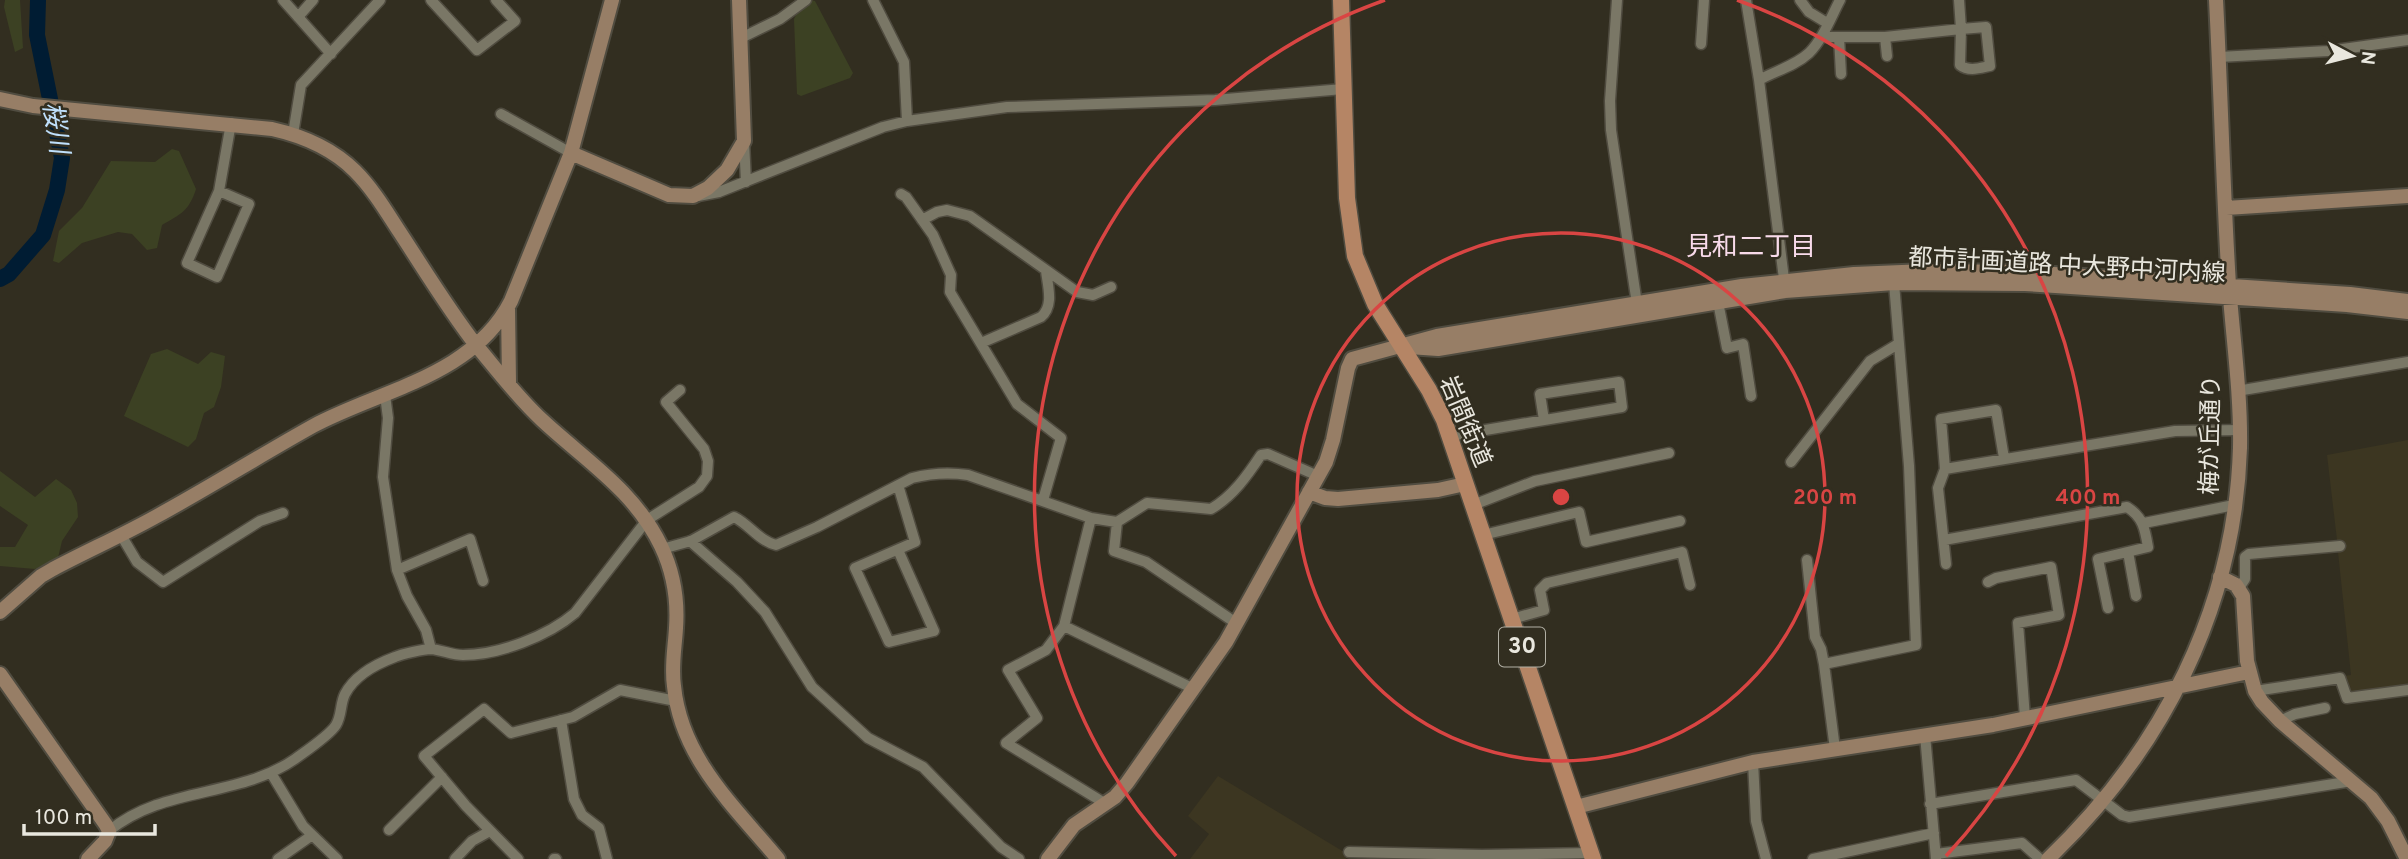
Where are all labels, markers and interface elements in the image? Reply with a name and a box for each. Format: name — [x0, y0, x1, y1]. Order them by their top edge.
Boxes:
north arrow — [2317, 21, 2387, 91]
text: N — [2354, 50, 2380, 66]
water label: 桜川 — [34, 100, 75, 159]
district label: 見和二丁目 — [1686, 232, 1816, 265]
street label: 都市計画道路 中大野中河内線 — [1908, 244, 2226, 290]
street label: 岩間街道 — [1431, 372, 1497, 472]
street label: 梅が丘通り — [2196, 375, 2228, 495]
centre of rings — [1549, 485, 1573, 509]
text: 200 m — [1793, 485, 1857, 512]
text: 400 m — [2056, 485, 2120, 512]
road number: 30 — [1499, 628, 1545, 666]
scale bar — [24, 792, 156, 836]
text: 100 m — [35, 805, 92, 832]

